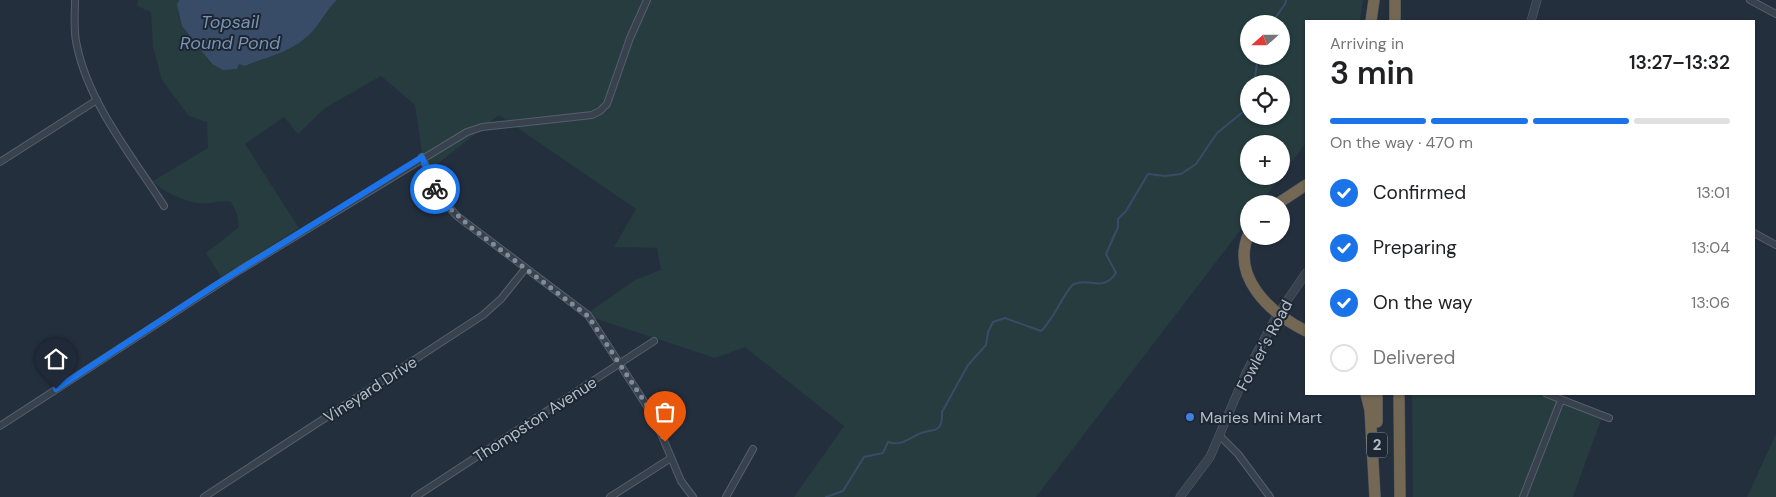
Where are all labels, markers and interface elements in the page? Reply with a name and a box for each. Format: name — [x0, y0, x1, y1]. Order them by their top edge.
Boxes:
water label: Topsail Round Pond — [180, 10, 281, 55]
north arrow — [1240, 15, 1290, 65]
map controls — [1240, 15, 1290, 245]
text: Arriving in — [1330, 33, 1404, 54]
text: 13:27–13:32 — [1629, 50, 1730, 75]
text: 3 min — [1330, 52, 1414, 94]
button: locate — [1240, 75, 1290, 125]
text: On the way · 470 m — [1330, 132, 1473, 153]
button: + — [1240, 135, 1290, 185]
courier — [410, 164, 460, 214]
icon: bike — [421, 175, 449, 203]
icon: check — [1330, 179, 1358, 207]
text: Confirmed — [1373, 180, 1466, 205]
text: 13:01 — [1696, 182, 1730, 203]
button: − — [1240, 195, 1290, 245]
icon: check — [1330, 234, 1358, 262]
text: Preparing — [1373, 235, 1457, 260]
text: 13:04 — [1692, 237, 1730, 258]
icon: check — [1330, 289, 1358, 317]
text: On the way — [1373, 290, 1473, 315]
text: 13:06 — [1691, 292, 1730, 313]
street label: Fowler's Road — [1232, 296, 1297, 394]
pin — [35, 338, 77, 389]
icon: home — [42, 345, 70, 373]
text: Delivered — [1373, 345, 1455, 370]
street label: Vineyard Drive — [320, 351, 421, 427]
street label: Thompston Avenue — [470, 372, 601, 467]
pin — [644, 391, 686, 442]
icon: bag — [651, 398, 679, 426]
place label: Maries Mini Mart — [1200, 407, 1322, 428]
marker: Maries Mini Mart — [1184, 411, 1196, 423]
road number: 2 — [1367, 432, 1387, 458]

